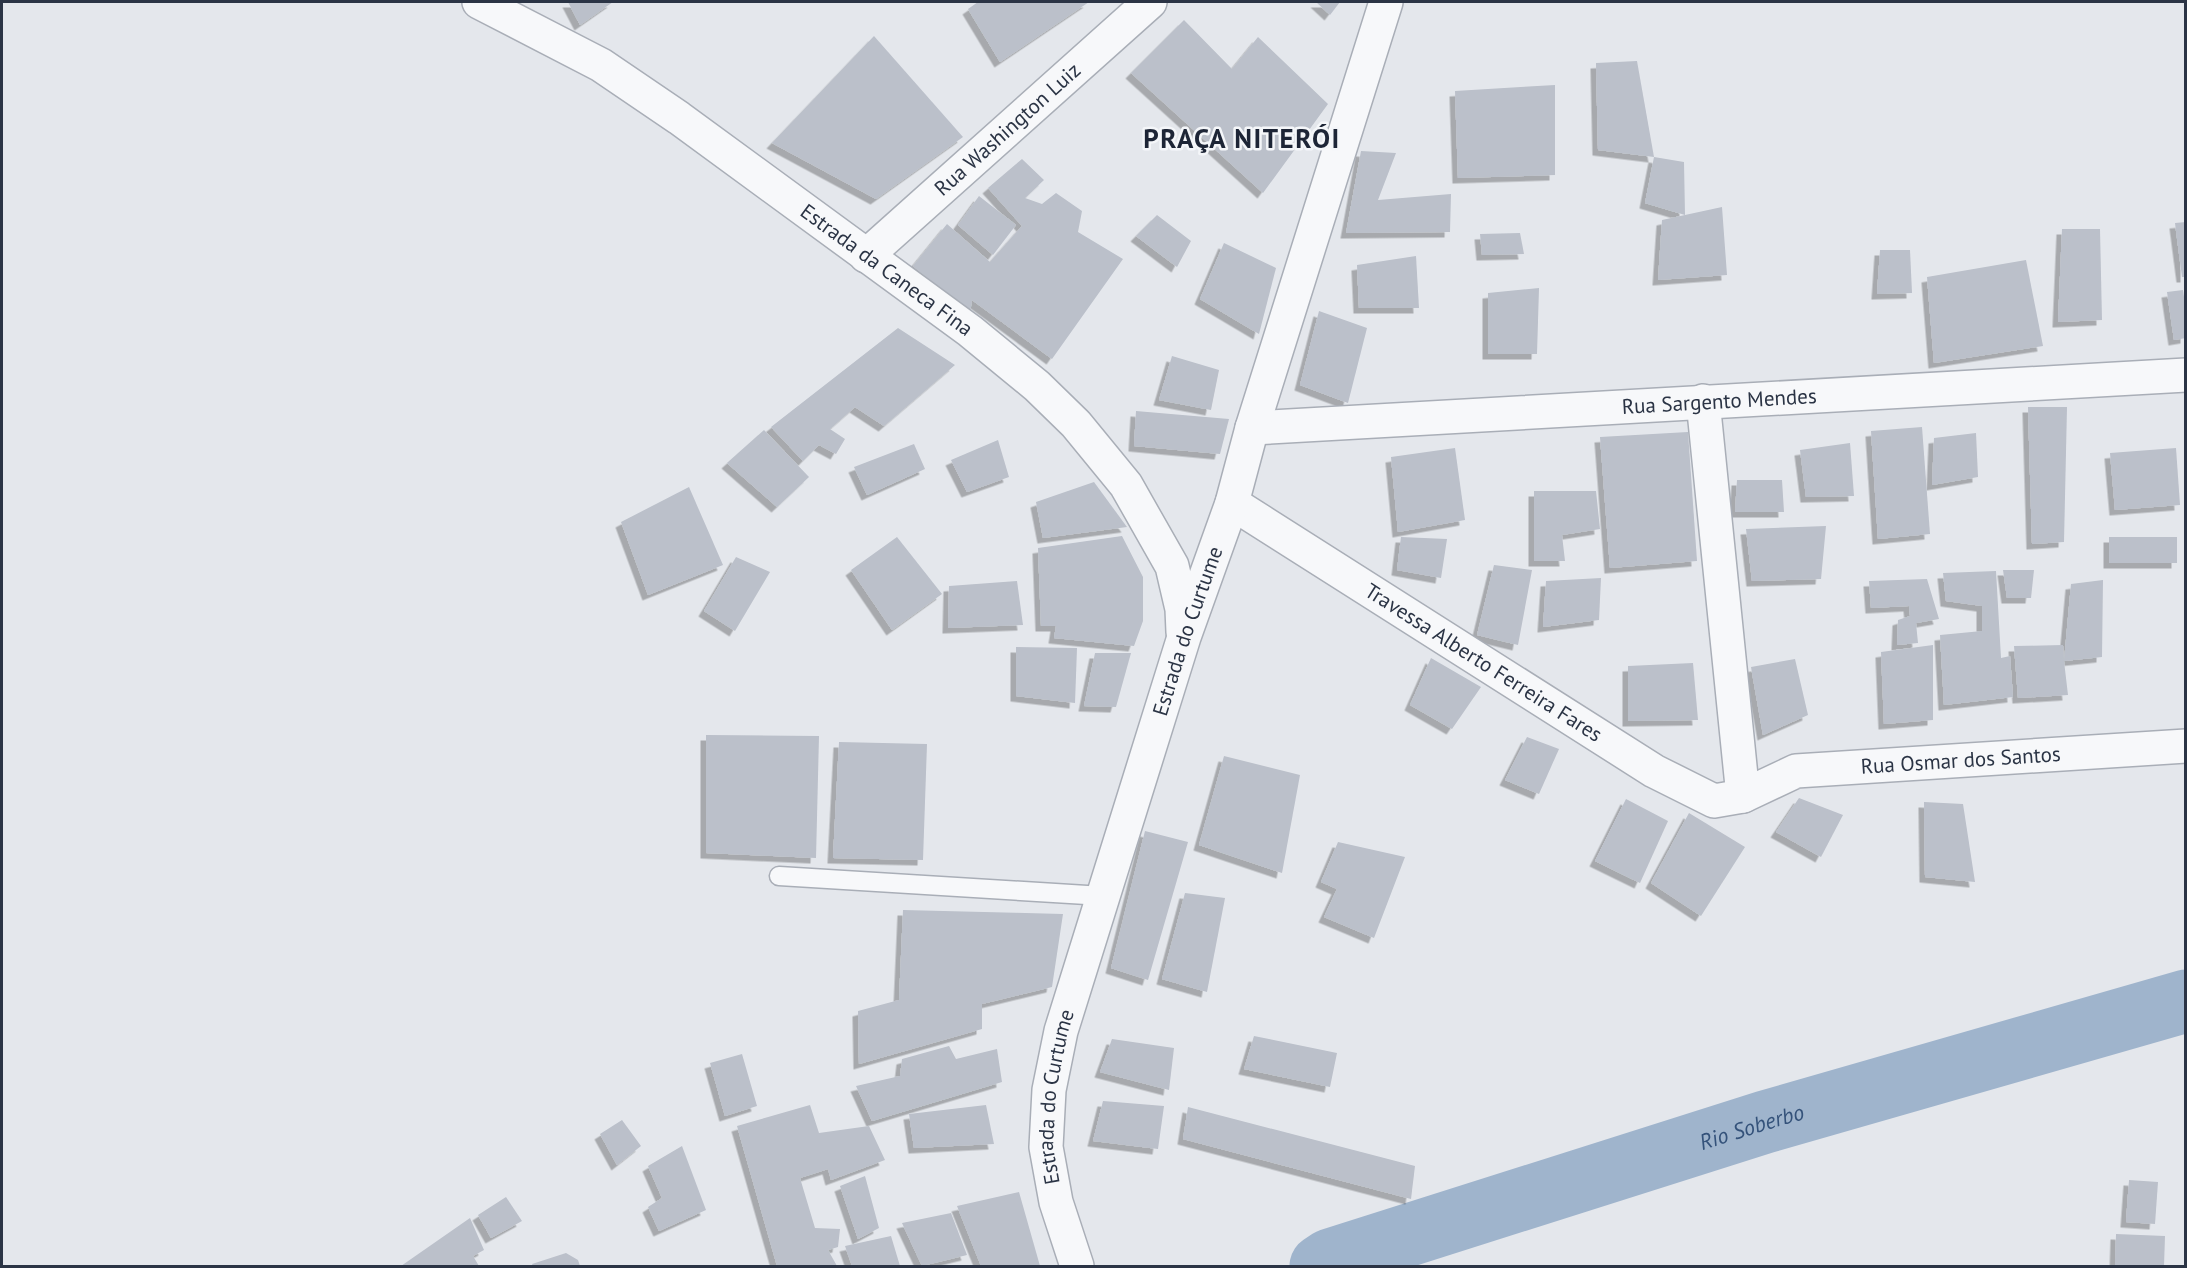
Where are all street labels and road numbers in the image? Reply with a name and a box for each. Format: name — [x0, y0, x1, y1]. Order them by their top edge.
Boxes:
street label: Rua Washington Luiz — [929, 57, 1086, 201]
street label: Estrada da Caneca Fina — [795, 197, 979, 342]
street label: Rua Sargento Mendes — [1621, 382, 1817, 420]
street label: Estrada do Curtume — [1146, 543, 1228, 719]
street label: Travessa Alberto Ferreira Fares — [1360, 577, 1608, 748]
street label: Rua Osmar dos Santos — [1860, 740, 2061, 780]
street label: Estrada do Curtume — [1032, 1006, 1080, 1187]

